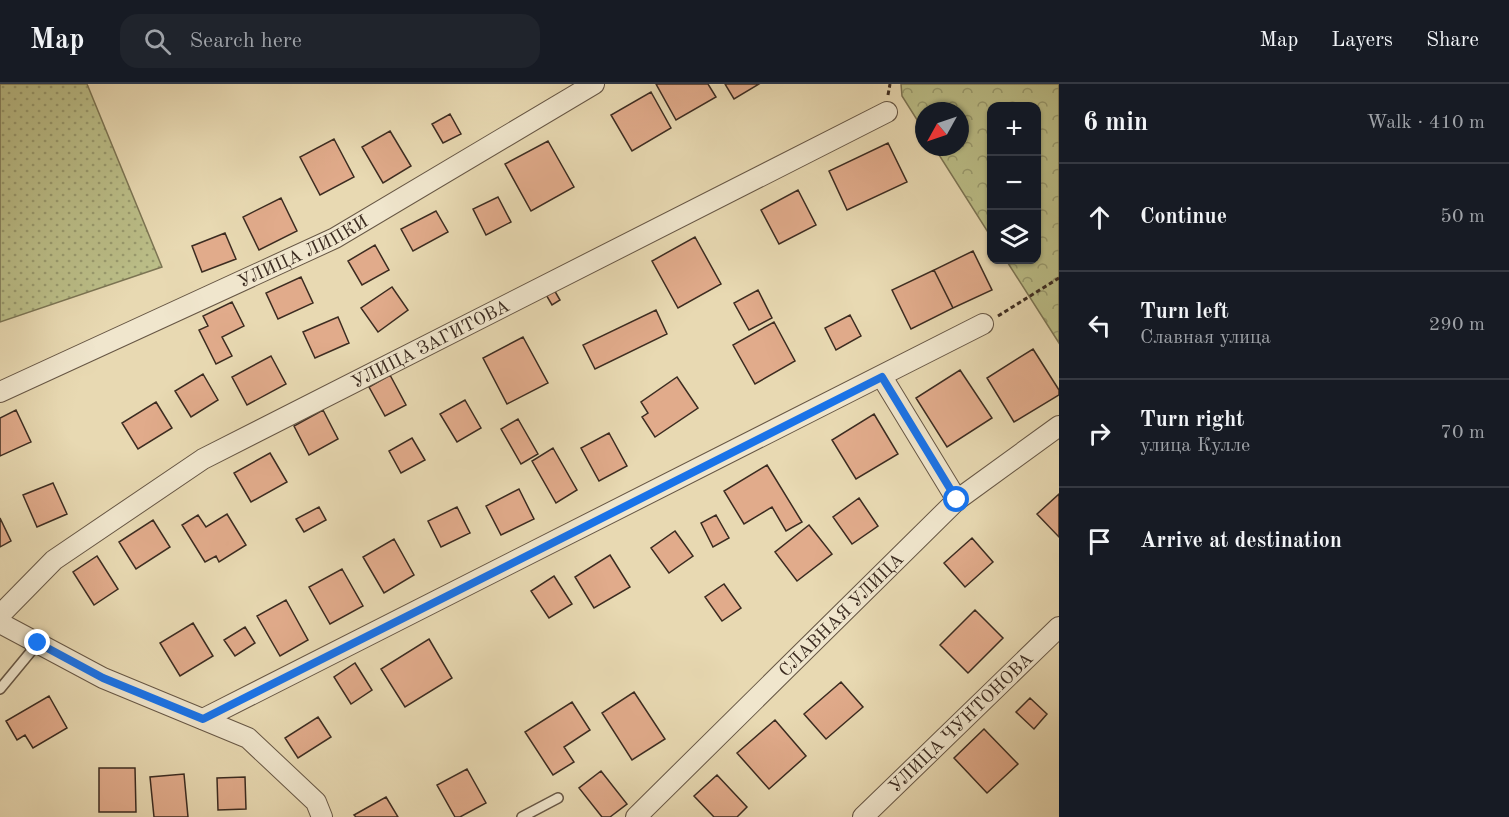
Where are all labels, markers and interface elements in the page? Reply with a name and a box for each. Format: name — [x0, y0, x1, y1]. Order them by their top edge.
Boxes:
search box — [120, 14, 540, 68]
icon: search — [141, 25, 174, 58]
text: Map — [30, 27, 84, 55]
text: Search here — [189, 30, 302, 52]
text: Map — [1259, 30, 1298, 51]
text: Layers — [1331, 30, 1393, 51]
text: Share — [1426, 30, 1479, 51]
north arrow — [915, 102, 969, 156]
map controls — [987, 102, 1041, 264]
button: + — [987, 102, 1041, 156]
text: 6 min — [1083, 110, 1148, 136]
text: Walk · 410 m — [1366, 113, 1485, 133]
button: − — [987, 156, 1041, 210]
icon: ahead — [1083, 201, 1116, 234]
text: Continue — [1140, 206, 1227, 228]
text: 50 m — [1440, 207, 1485, 227]
button: layers — [987, 210, 1041, 264]
street label: УЛИЦА ЛИПКИ — [235, 212, 372, 291]
street label: УЛИЦА ЗАГИТОВА — [349, 297, 513, 392]
text: Turn left — [1140, 301, 1229, 323]
icon: left — [1083, 309, 1116, 342]
text: 290 m — [1429, 315, 1485, 335]
text: Славная улица — [1140, 328, 1271, 348]
text: Turn right — [1140, 409, 1244, 431]
icon: right — [1083, 417, 1116, 450]
text: 70 m — [1440, 423, 1485, 443]
text: улица Кулле — [1140, 436, 1250, 456]
route start — [943, 486, 969, 512]
icon: arrive — [1083, 525, 1116, 558]
text: Arrive at destination — [1140, 530, 1342, 552]
street label: СЛАВНАЯ УЛИЦА — [776, 550, 908, 680]
route end — [24, 629, 50, 655]
street label: УЛИЦА ЧУНТОНОВА — [886, 649, 1037, 796]

